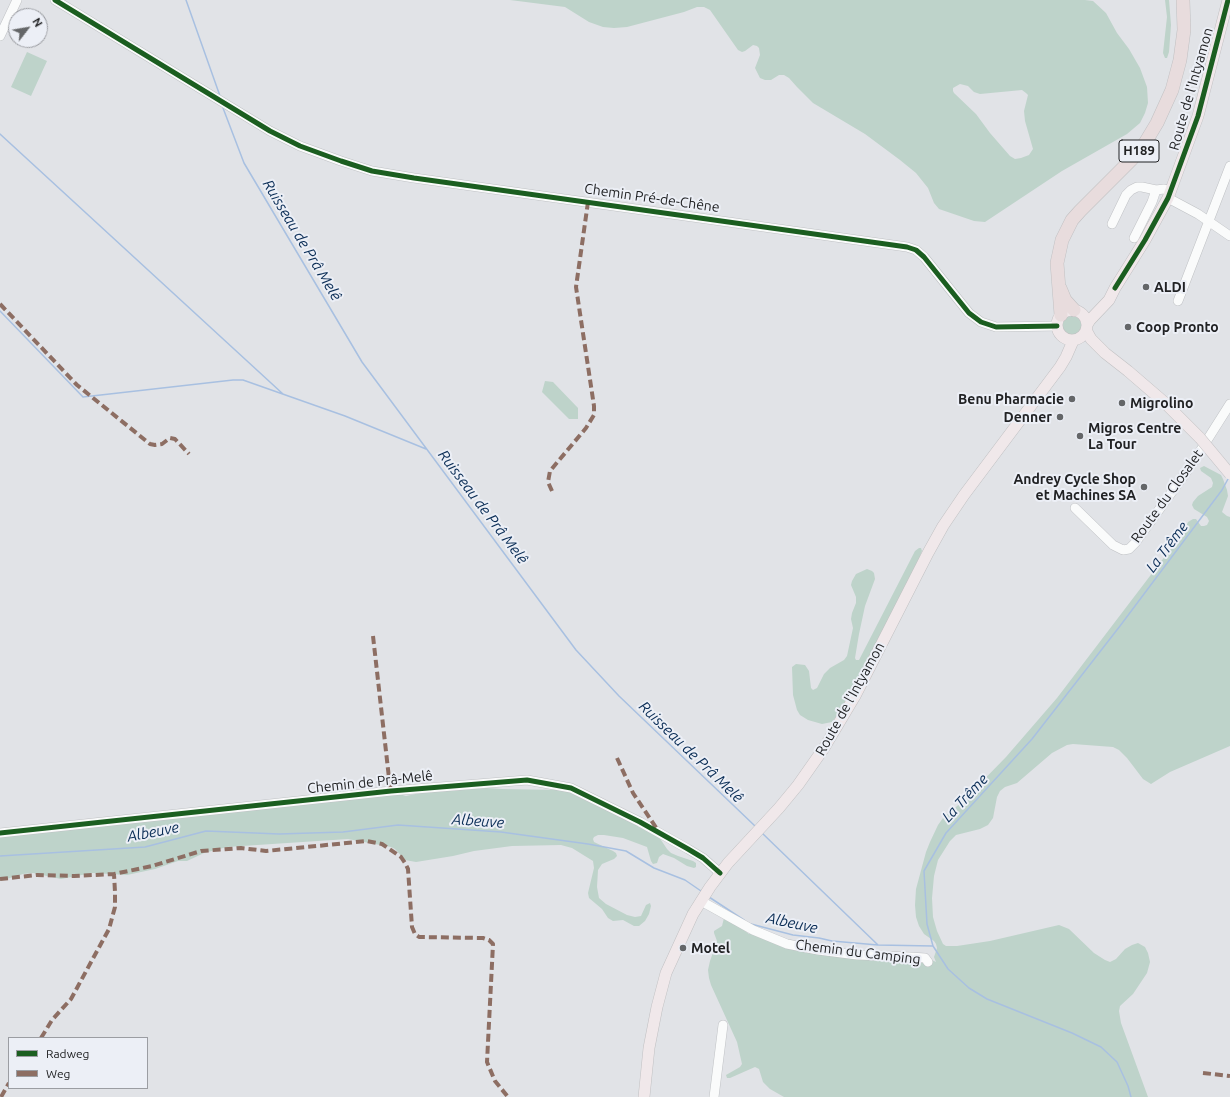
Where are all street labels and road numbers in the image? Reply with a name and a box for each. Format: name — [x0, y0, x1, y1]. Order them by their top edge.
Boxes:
street label: Route de l'Intyamon — [1165, 26, 1217, 152]
road number: H189 — [1119, 140, 1159, 162]
street label: Chemin Pré-de-Chêne — [583, 180, 721, 216]
street label: Route du Closalet — [1127, 446, 1207, 546]
street label: Route de l'Intyamon — [812, 640, 888, 758]
street label: Chemin de Prâ-Melê — [306, 767, 434, 797]
street label: Chemin du Camping — [795, 936, 921, 968]

